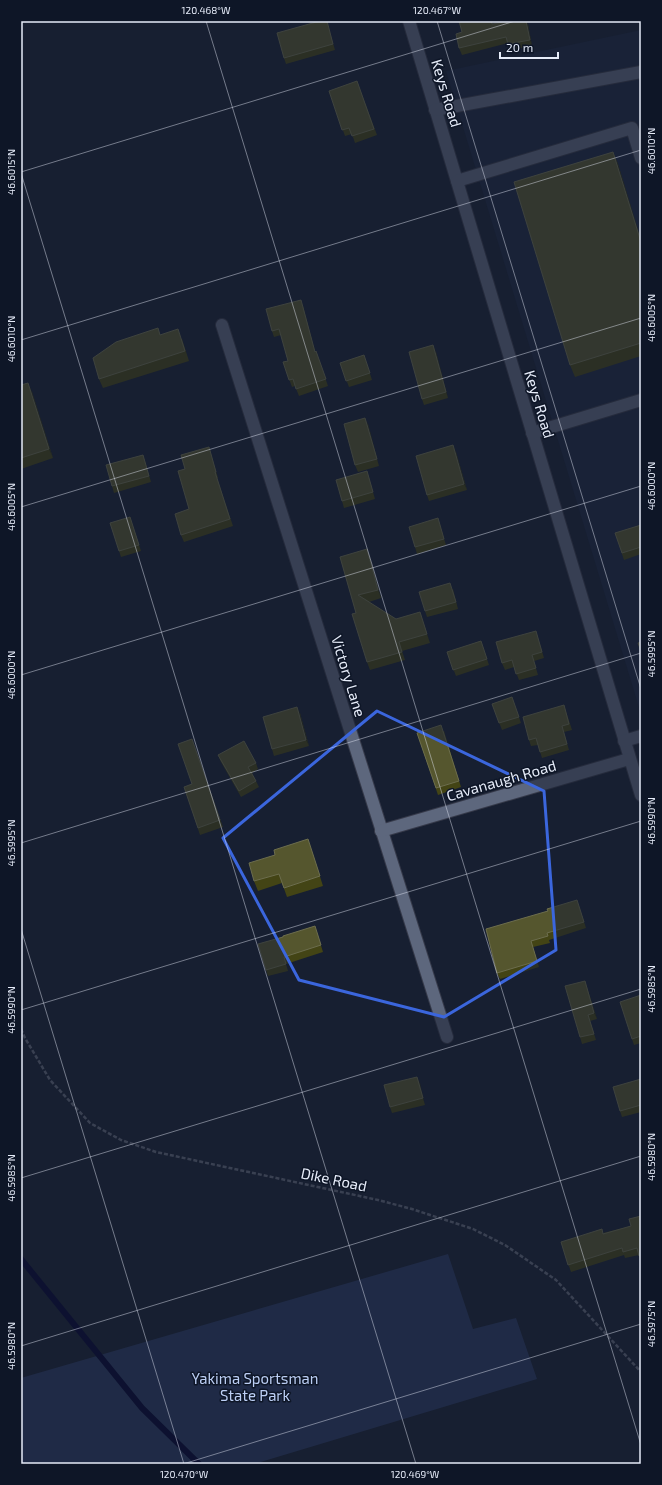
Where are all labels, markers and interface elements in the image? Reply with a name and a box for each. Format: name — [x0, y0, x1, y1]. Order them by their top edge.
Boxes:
text: 120.468°W — [182, 4, 231, 16]
text: 120.467°W — [413, 4, 461, 16]
scale bar — [500, 34, 558, 60]
text: 20 m — [506, 40, 533, 54]
street label: Keys Road — [428, 57, 466, 129]
text: 46.6010°N — [645, 128, 657, 174]
text: 46.6015°N — [5, 149, 17, 195]
text: 46.6005°N — [645, 294, 657, 342]
text: 46.6010°N — [5, 316, 17, 362]
street label: Keys Road — [521, 368, 559, 440]
text: 46.6000°N — [645, 462, 657, 510]
text: 46.6005°N — [5, 483, 17, 531]
text: 46.5995°N — [645, 631, 657, 678]
street label: Victory Lane — [328, 633, 370, 719]
text: 46.6000°N — [5, 651, 17, 699]
street label: Cavanaugh Road — [444, 756, 558, 804]
text: 46.5990°N — [645, 797, 657, 845]
text: 46.5995°N — [5, 820, 17, 867]
text: 46.5985°N — [645, 965, 657, 1013]
text: 46.5990°N — [5, 986, 17, 1034]
text: 46.5980°N — [645, 1133, 657, 1181]
text: 46.5985°N — [5, 1154, 17, 1202]
street label: Dike Road — [299, 1163, 369, 1195]
text: 46.5975°N — [645, 1301, 657, 1347]
text: 46.5980°N — [5, 1322, 17, 1370]
park label: Yakima Sportsman State Park — [191, 1369, 319, 1404]
text: 120.470°W — [160, 1468, 209, 1480]
text: 120.469°W — [391, 1468, 440, 1480]

